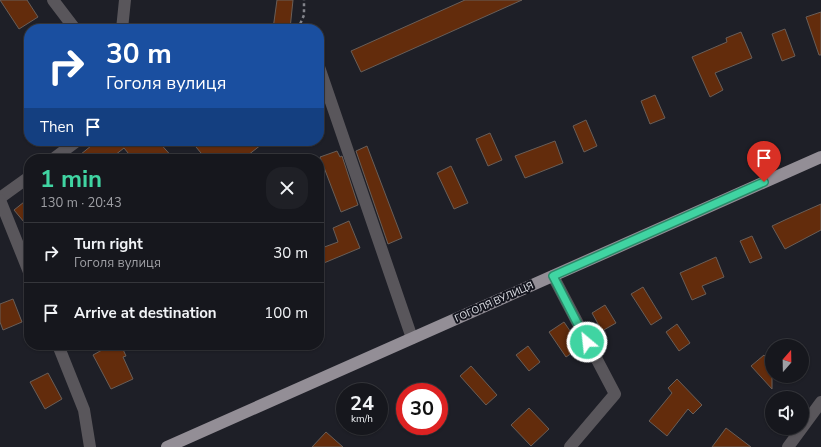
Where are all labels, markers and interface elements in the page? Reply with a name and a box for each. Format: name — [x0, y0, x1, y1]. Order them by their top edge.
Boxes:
text: 30 m — [106, 35, 172, 73]
icon: right — [40, 40, 92, 92]
text: Гоголя вулиця — [106, 71, 226, 95]
icon: arrive — [82, 116, 104, 138]
text: Then — [40, 117, 74, 137]
pin — [747, 141, 781, 182]
icon: arrive — [753, 147, 775, 169]
text: 1 min — [40, 163, 102, 195]
button: close — [266, 167, 308, 209]
text: 130 m · 20:43 — [40, 194, 122, 212]
text: Turn right — [74, 234, 143, 254]
icon: right — [40, 242, 62, 264]
text: 30 m — [273, 243, 308, 263]
text: Гоголя вулиця — [74, 254, 161, 272]
street label: ГОГОЛЯ ВУЛИЦЯ — [452, 278, 536, 326]
icon: arrive — [40, 302, 62, 324]
text: Arrive at destination — [74, 303, 217, 323]
text: 100 m — [264, 303, 308, 323]
position arrow — [566, 321, 608, 363]
north arrow — [765, 339, 809, 383]
map controls — [765, 339, 809, 435]
speed limit sign: 30 — [396, 383, 448, 435]
text: 24 — [350, 390, 374, 417]
button: sound — [765, 391, 809, 435]
text: km/h — [351, 412, 373, 426]

